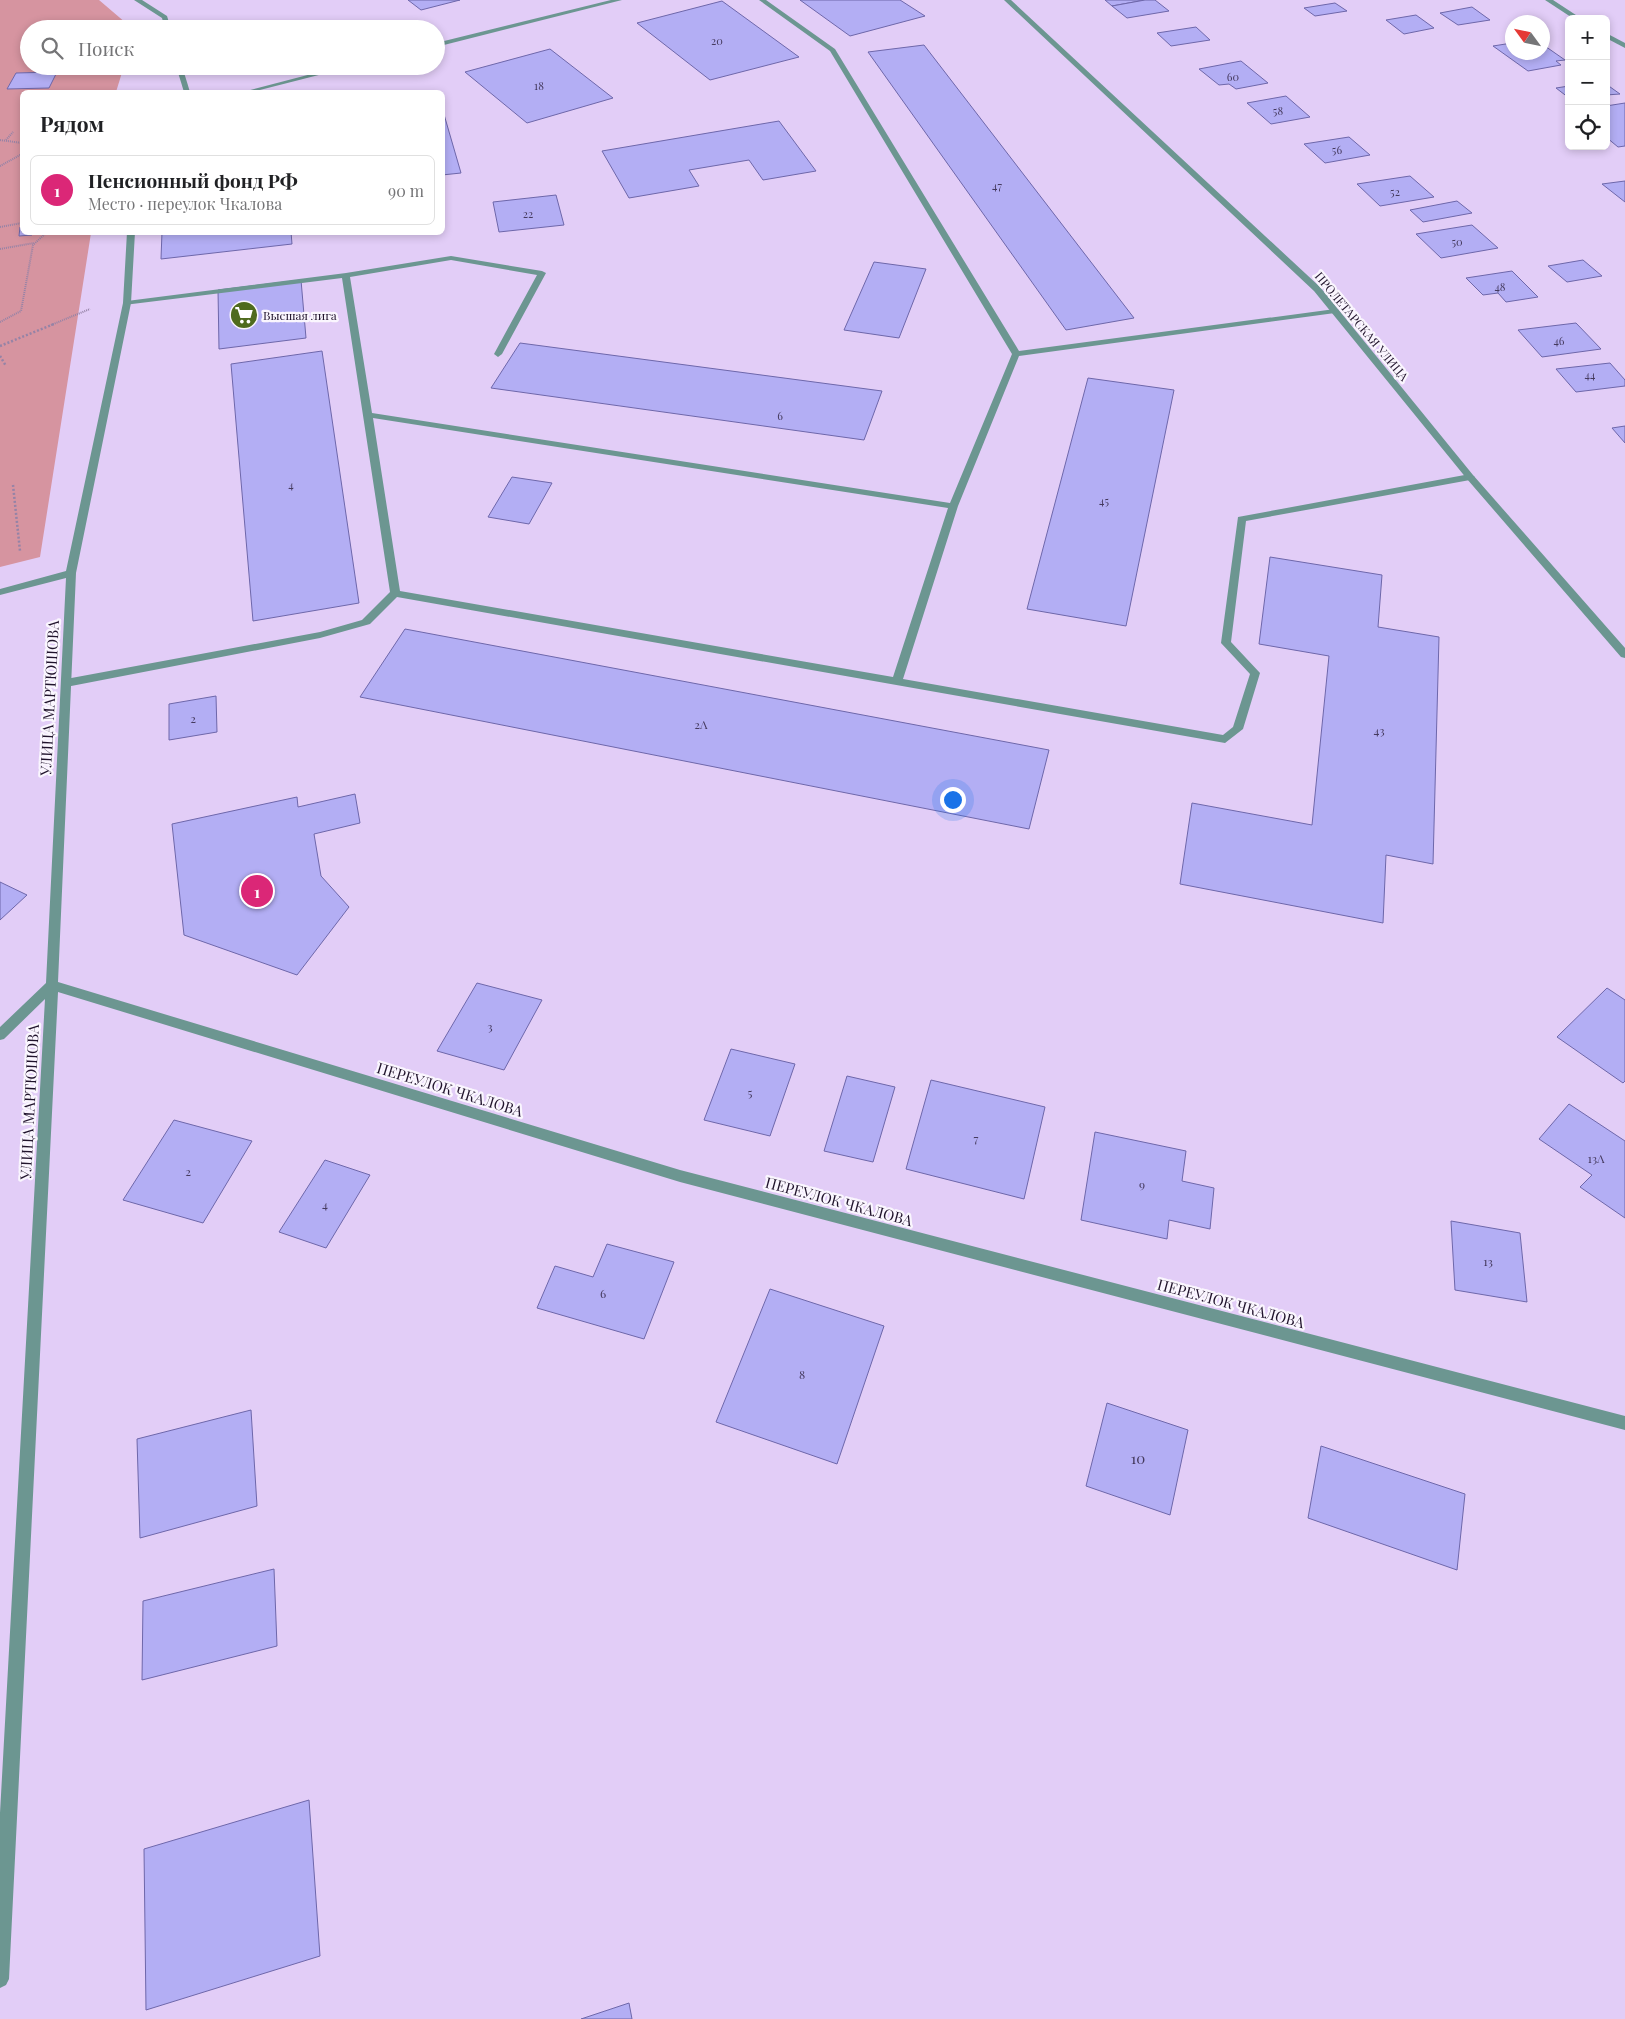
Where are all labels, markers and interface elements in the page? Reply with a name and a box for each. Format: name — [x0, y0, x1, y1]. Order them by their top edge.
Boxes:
north arrow — [1505, 15, 1550, 60]
map controls — [1565, 15, 1610, 150]
button: + — [1565, 15, 1610, 60]
search box — [20, 20, 445, 75]
house number: 20 — [711, 33, 723, 48]
icon: search — [38, 34, 66, 62]
text: Поиск — [78, 35, 134, 61]
button: − — [1565, 60, 1610, 105]
house number: 60 — [1227, 69, 1240, 84]
house number: 18 — [534, 78, 544, 93]
house number: 58 — [1273, 103, 1283, 118]
button: locate — [1565, 105, 1610, 150]
text: Рядом — [40, 109, 104, 137]
house number: 56 — [1332, 142, 1342, 157]
text: Пенсионный фонд РФ — [88, 167, 297, 193]
house number: 47 — [992, 178, 1002, 193]
text: 1 — [54, 180, 60, 201]
text: 90 m — [388, 180, 424, 201]
house number: 52 — [1390, 184, 1400, 199]
text: Место · переулок Чкалова — [88, 193, 282, 214]
house number: 22 — [523, 206, 533, 221]
house number: 50 — [1451, 234, 1463, 249]
street label: ПРОЛЕТАРСКАЯ УЛИЦА — [1312, 268, 1413, 384]
house number: 48 — [1494, 279, 1506, 294]
supermarket icon: Высшая лига — [229, 300, 259, 330]
place label: Высшая лига — [263, 307, 337, 323]
house number: 46 — [1553, 333, 1565, 348]
house number: 44 — [1585, 367, 1596, 382]
house number: 6 — [777, 408, 783, 423]
house number: 4 — [288, 477, 294, 492]
house number: 45 — [1099, 493, 1109, 508]
street label: УЛИЦА МАРТЮШОВА — [35, 619, 63, 777]
house number: 2 — [190, 710, 196, 726]
house number: 2А — [694, 716, 708, 732]
house number: 43 — [1373, 722, 1385, 738]
your location — [940, 787, 966, 813]
pin: 1 — [241, 872, 273, 910]
house number: 3 — [487, 1018, 493, 1034]
street label: УЛИЦА МАРТЮШОВА — [15, 1023, 43, 1181]
street label: ПЕРЕУЛОК ЧКАЛОВА — [375, 1057, 526, 1121]
house number: 5 — [748, 1084, 753, 1100]
house number: 7 — [974, 1130, 979, 1146]
house number: 13А — [1587, 1150, 1605, 1166]
house number: 2 — [185, 1163, 191, 1179]
street label: ПЕРЕУЛОК ЧКАЛОВА — [763, 1172, 915, 1230]
house number: 9 — [1139, 1176, 1145, 1192]
house number: 4 — [322, 1196, 328, 1212]
house number: 13 — [1483, 1253, 1493, 1269]
street label: ПЕРЕУЛОК ЧКАЛОВА — [1155, 1274, 1307, 1332]
house number: 6 — [600, 1285, 606, 1301]
house number: 8 — [799, 1366, 805, 1382]
house number: 10 — [1131, 1448, 1145, 1468]

